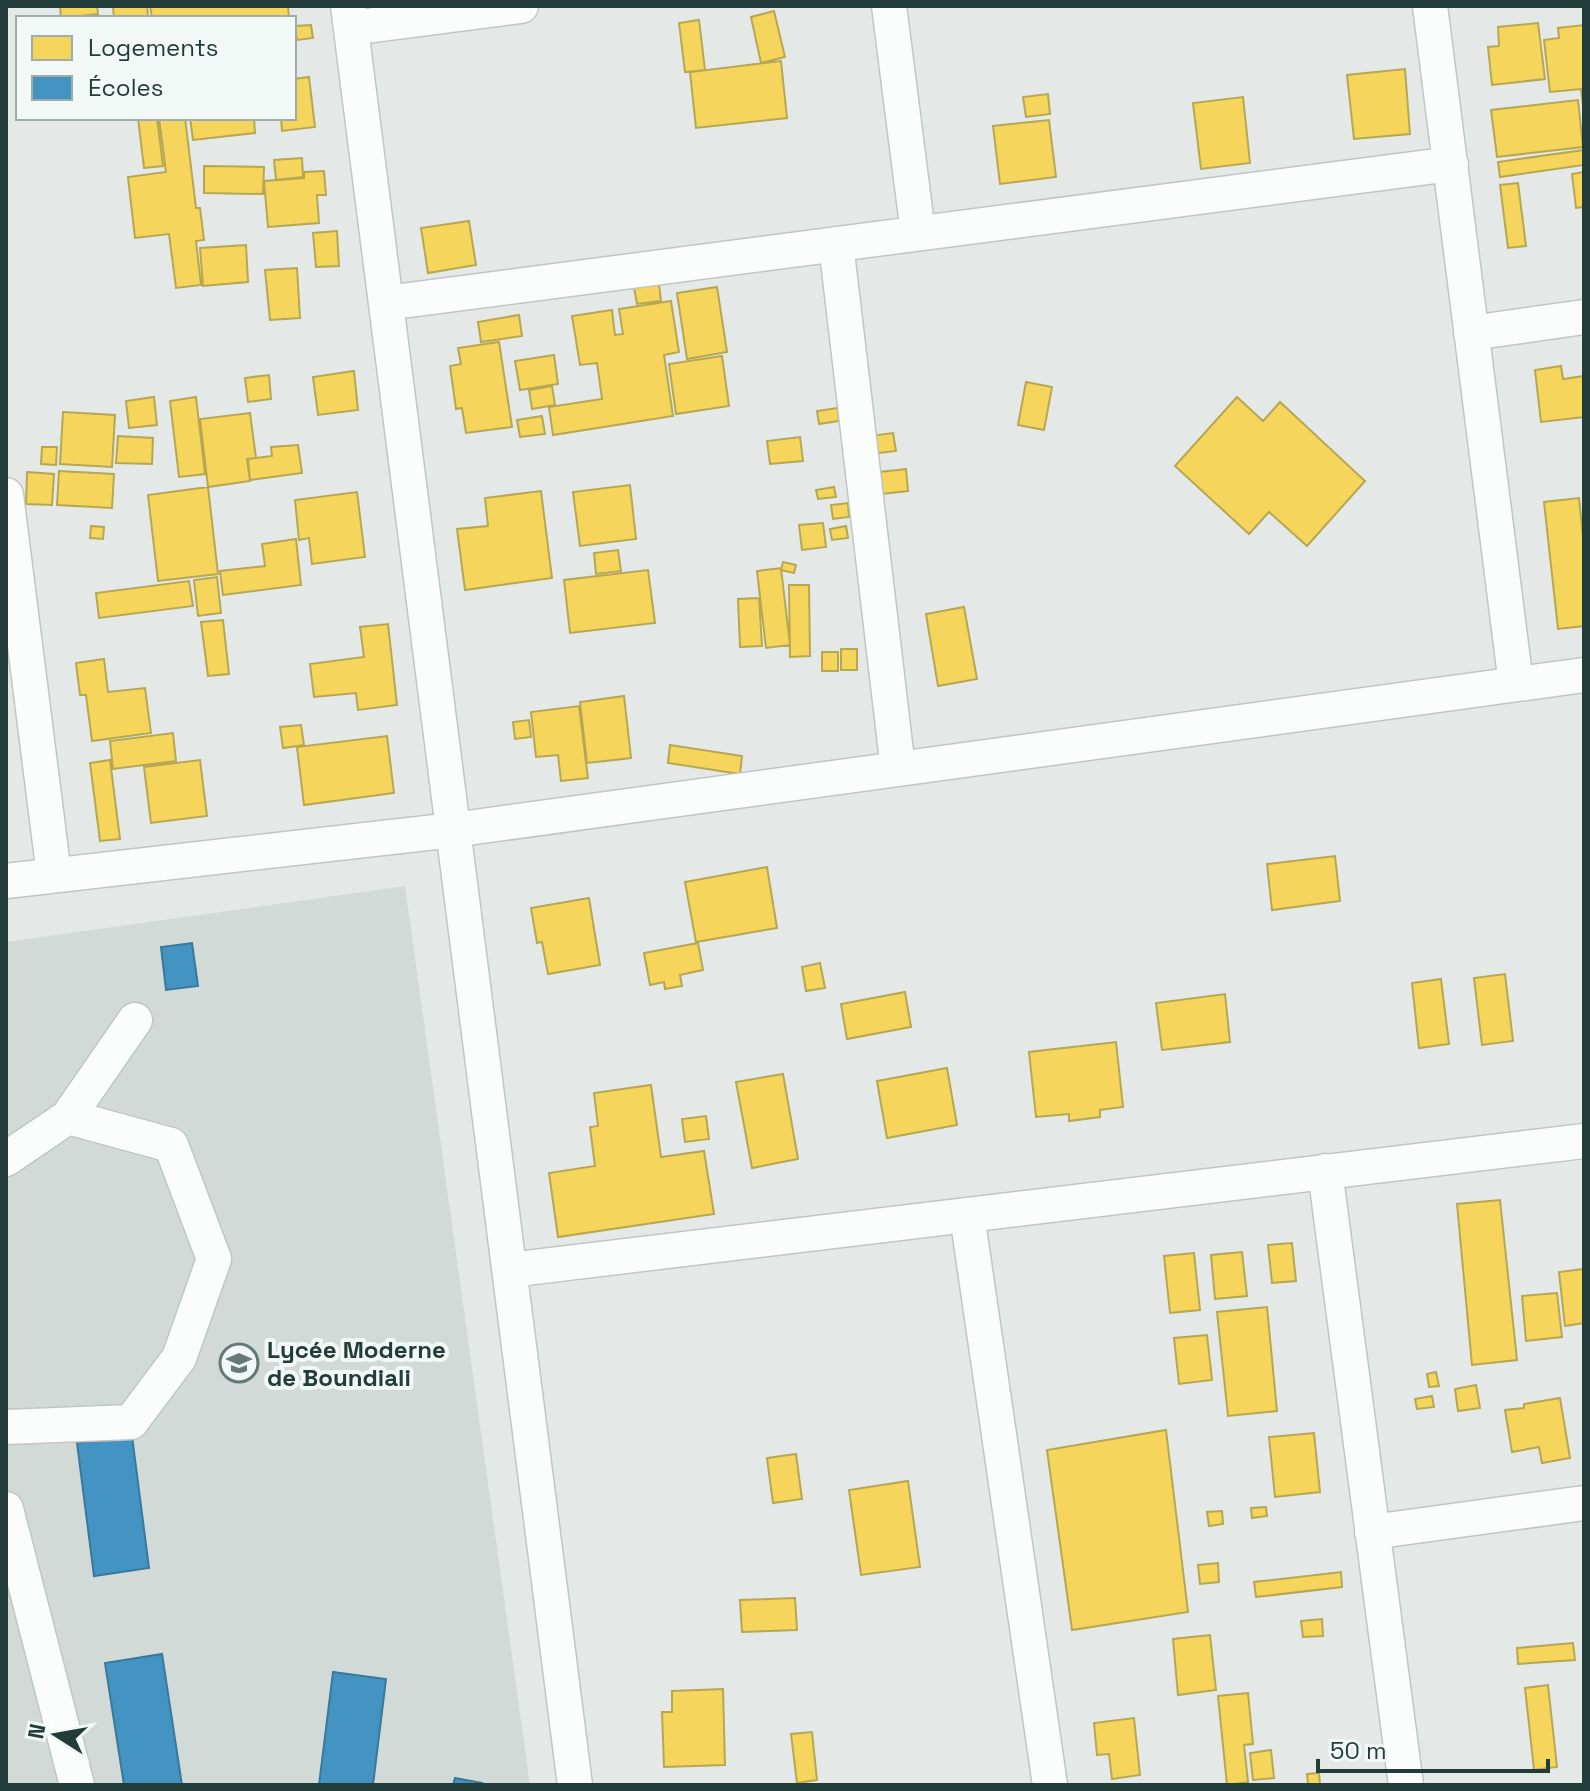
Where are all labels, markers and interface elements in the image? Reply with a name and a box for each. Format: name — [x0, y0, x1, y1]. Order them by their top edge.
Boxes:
legend — [16, 16, 296, 120]
text: Logements — [88, 32, 218, 63]
text: Écoles — [88, 72, 163, 103]
place label: Lycée Moderne de Boundiali — [267, 1334, 446, 1393]
school or university icon: Lycée Moderne de Boundiali — [218, 1342, 260, 1384]
north arrow — [16, 1695, 96, 1775]
text: N — [21, 1721, 52, 1741]
scale bar — [1318, 1723, 1548, 1773]
text: 50 m — [1330, 1735, 1387, 1766]

